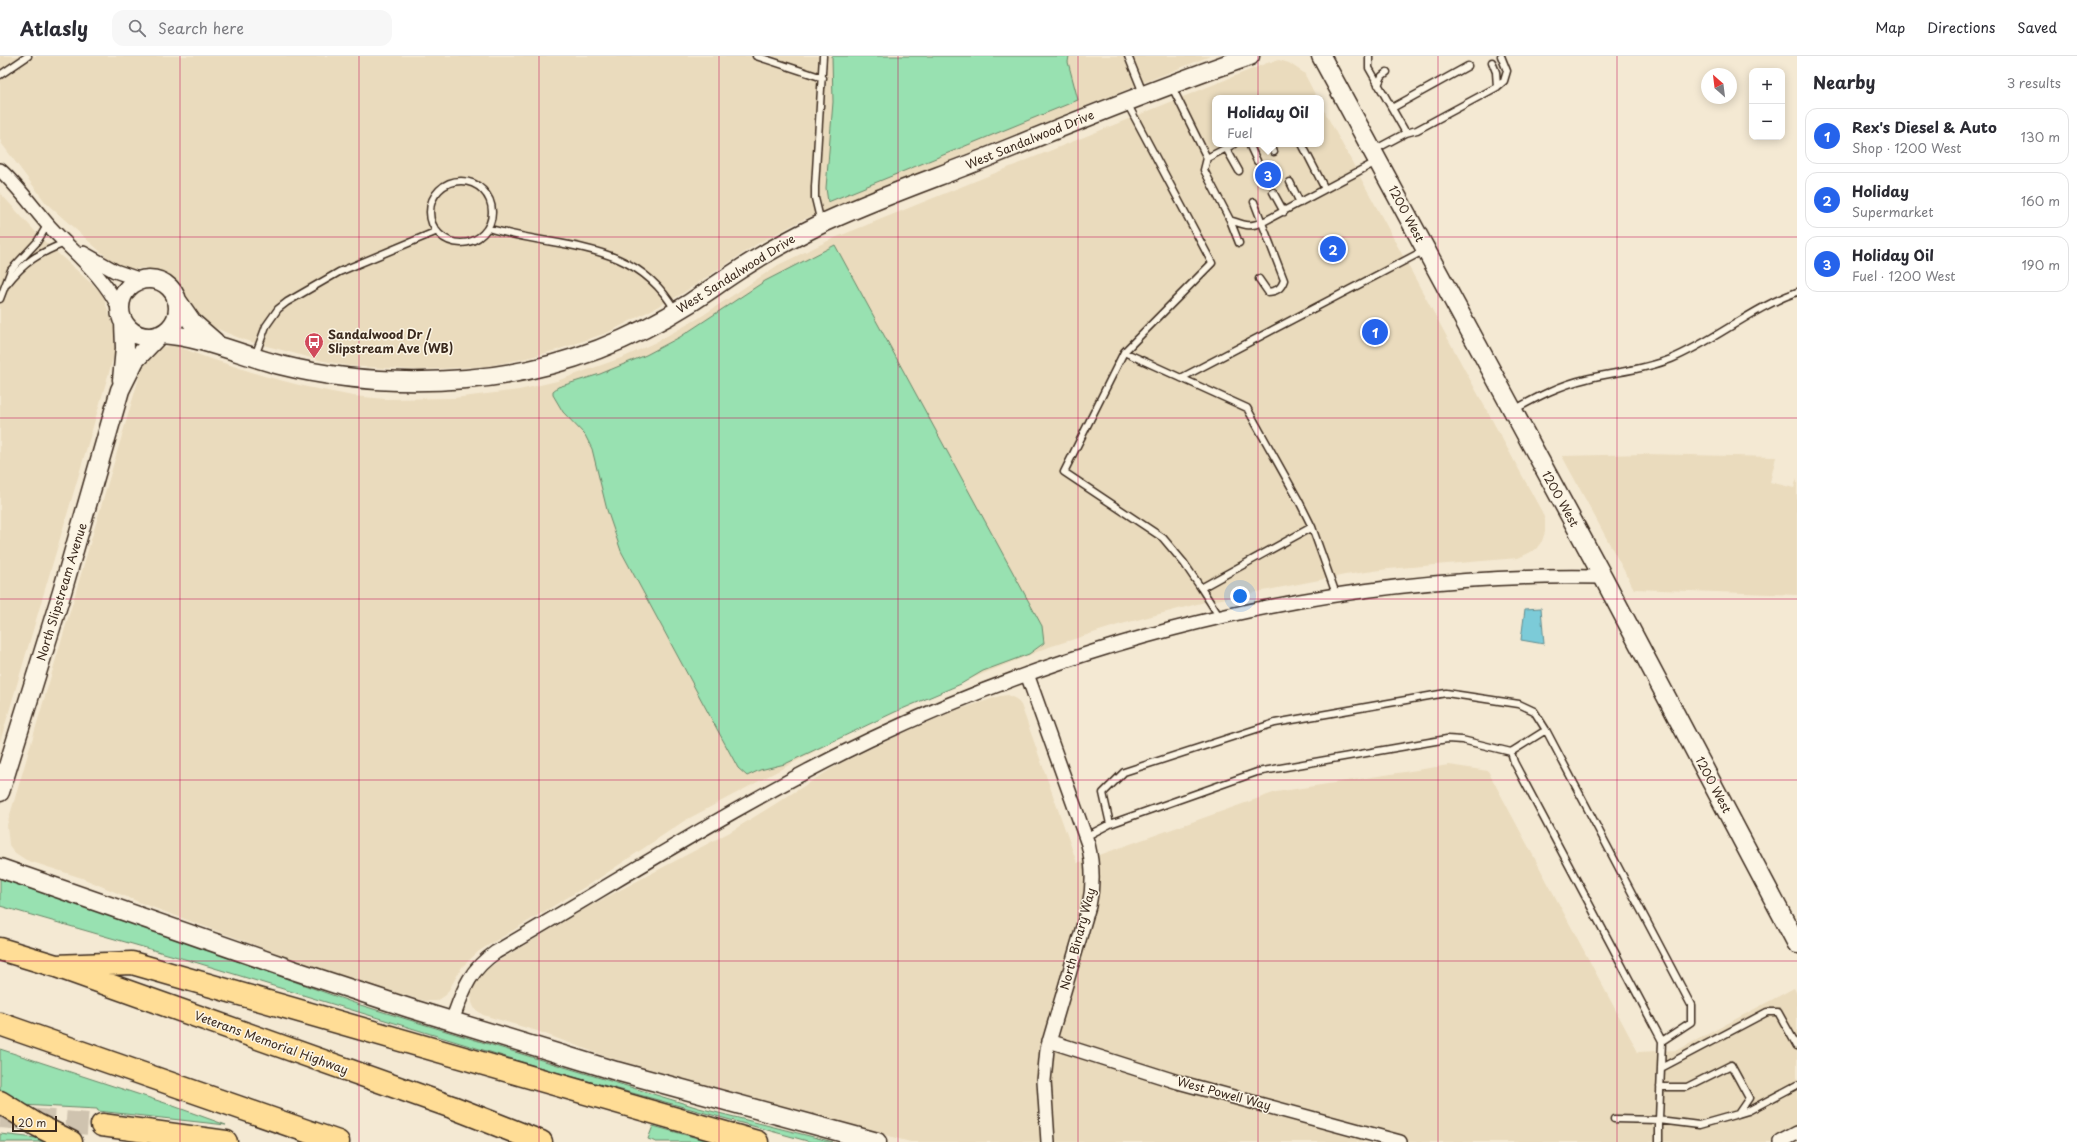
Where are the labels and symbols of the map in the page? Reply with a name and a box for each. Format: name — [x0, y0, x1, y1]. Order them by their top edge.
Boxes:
north arrow — [1701, 68, 1737, 104]
street label: West Sandalwood Drive — [963, 105, 1097, 173]
pin: 3 — [1255, 160, 1281, 190]
street label: 1200 West — [1384, 182, 1429, 245]
street label: West Sandalwood Drive — [673, 229, 798, 317]
pin: 2 — [1320, 234, 1346, 264]
pin: 1 — [1362, 317, 1388, 347]
place label: Sandalwood Dr / Slipstream Ave (WB) — [328, 325, 453, 357]
bus stop icon: Sandalwood Dr / Slipstream Ave (WB) — [303, 331, 325, 359]
street label: 1200 West — [1538, 467, 1584, 530]
street label: North Slipstream Avenue — [31, 520, 91, 663]
your location — [1230, 586, 1250, 606]
street label: 1200 West — [1691, 753, 1736, 816]
street label: North Binary Way — [1055, 885, 1099, 992]
street label: Veterans Memorial Highway — [192, 1006, 351, 1078]
street label: West Powell Way — [1175, 1072, 1273, 1114]
scale bar — [12, 1114, 57, 1133]

